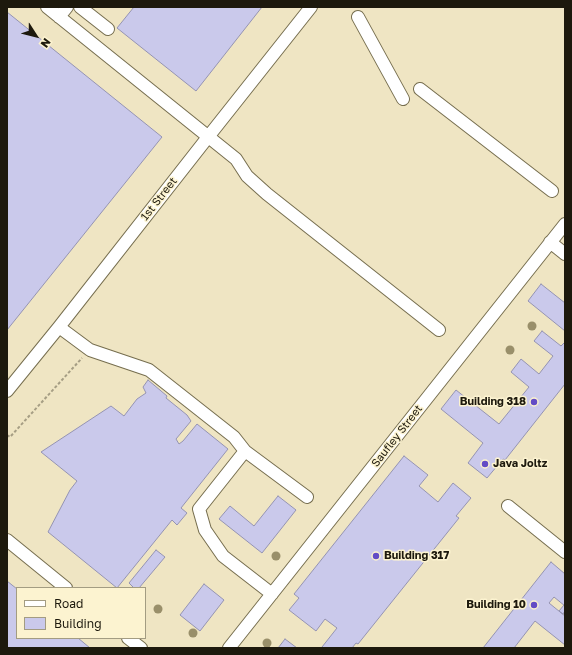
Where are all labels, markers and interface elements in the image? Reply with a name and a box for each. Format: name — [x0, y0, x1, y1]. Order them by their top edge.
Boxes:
north arrow — [16, 16, 56, 56]
text: N — [38, 36, 54, 51]
street label: 1st Street — [138, 175, 180, 223]
place label: Building 318 — [460, 395, 526, 409]
marker: Building 318 — [529, 397, 539, 407]
street label: Saufley Street — [369, 402, 425, 470]
place label: Java Joltz — [493, 457, 547, 471]
marker: Java Joltz — [480, 459, 490, 469]
place label: Building 317 — [384, 549, 449, 563]
marker: Building 317 — [371, 551, 381, 561]
legend — [16, 587, 146, 639]
text: Road — [54, 596, 83, 611]
place label: Building 10 — [466, 598, 526, 612]
marker: Building 10 — [529, 600, 539, 610]
text: Building — [54, 616, 102, 631]

